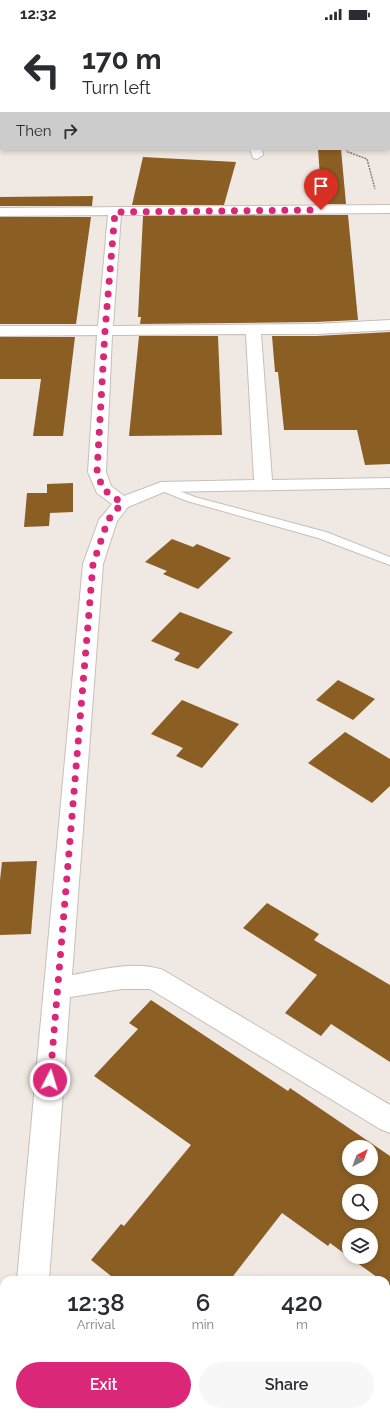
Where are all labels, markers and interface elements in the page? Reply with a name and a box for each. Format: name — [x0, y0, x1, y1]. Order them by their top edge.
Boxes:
text: 12:32 — [20, 5, 56, 23]
text: 170 m — [82, 43, 162, 76]
icon: left — [16, 44, 68, 96]
text: Turn left — [82, 77, 151, 98]
icon: right — [59, 120, 81, 142]
text: Then — [16, 122, 51, 140]
pin — [304, 169, 338, 210]
icon: arrive — [310, 175, 332, 197]
position arrow — [29, 1059, 71, 1101]
north arrow — [342, 1140, 378, 1176]
map controls — [342, 1140, 378, 1264]
button: search — [342, 1184, 378, 1220]
button: layers — [342, 1228, 378, 1264]
text: 12:38 — [67, 1288, 125, 1317]
text: 6 — [196, 1288, 210, 1317]
text: 420 — [281, 1288, 323, 1317]
text: Arrival — [77, 1317, 115, 1332]
text: min — [192, 1317, 214, 1332]
text: m — [296, 1317, 308, 1332]
button: Exit — [16, 1362, 191, 1408]
button: Share — [199, 1362, 374, 1408]

